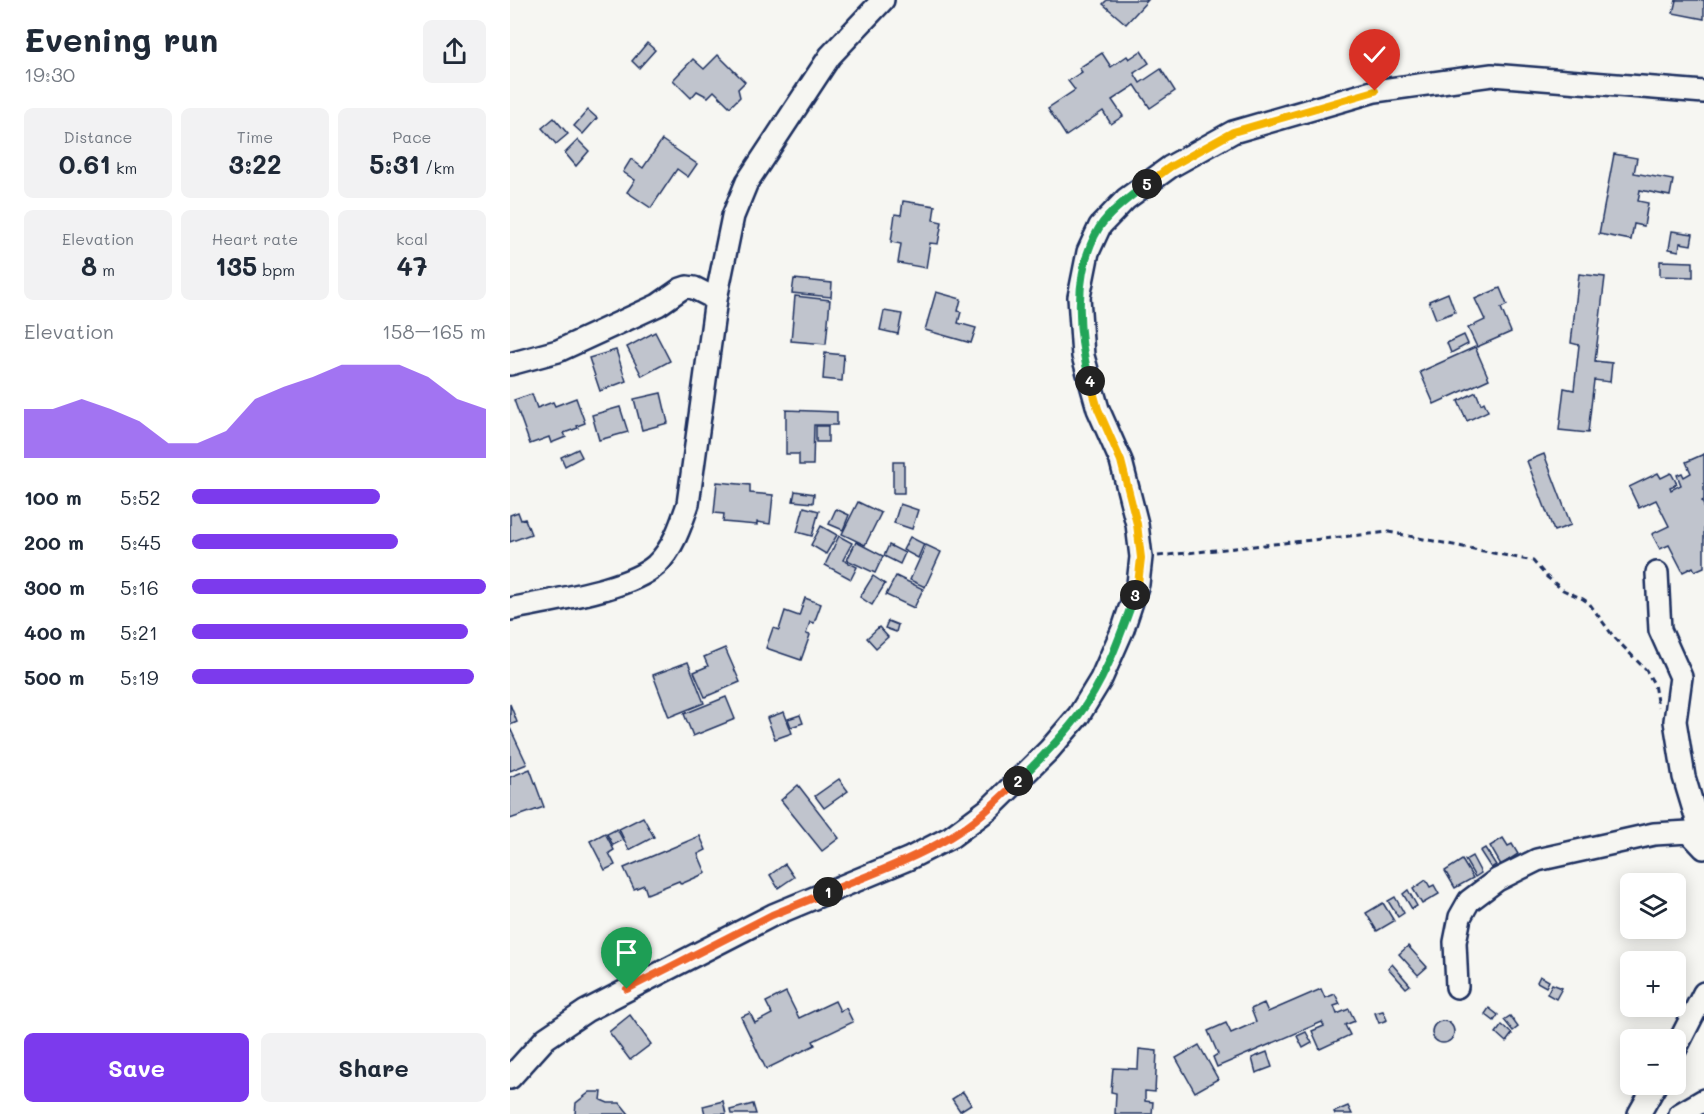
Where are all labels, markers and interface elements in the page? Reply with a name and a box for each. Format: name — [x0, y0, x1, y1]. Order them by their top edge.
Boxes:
text: Evening run — [24, 17, 218, 60]
button: share — [423, 20, 486, 83]
pin — [1349, 29, 1400, 91]
icon: check — [1358, 38, 1391, 71]
text: 19:30 — [24, 61, 75, 87]
text: Distance — [64, 126, 132, 147]
text: Time — [237, 126, 273, 147]
text: Pace — [392, 126, 432, 147]
text: 0.61 — [59, 147, 111, 181]
text: 3:22 — [229, 147, 281, 181]
text: 5:31 — [369, 147, 420, 181]
text: km — [111, 157, 137, 178]
text: /km — [420, 157, 455, 178]
pin: 5 — [1132, 169, 1162, 199]
text: 5 — [1142, 173, 1152, 194]
text: Elevation — [62, 228, 134, 249]
text: Heart rate — [212, 228, 298, 249]
text: kcal — [396, 228, 428, 249]
text: 8 — [81, 249, 97, 283]
text: 135 — [215, 249, 257, 283]
text: 47 — [397, 249, 427, 283]
text: m — [97, 259, 115, 280]
text: bpm — [257, 259, 295, 280]
text: Elevation — [24, 318, 114, 344]
text: 158–165 m — [382, 318, 486, 344]
pin: 4 — [1075, 366, 1105, 396]
text: 4 — [1085, 370, 1095, 391]
text: 100 m — [24, 484, 82, 510]
text: 5:52 — [120, 484, 161, 510]
text: 200 m — [24, 529, 84, 555]
text: 5:45 — [120, 529, 161, 555]
text: 300 m — [24, 574, 85, 600]
text: 5:16 — [120, 574, 159, 600]
pin: 3 — [1120, 580, 1150, 610]
text: 3 — [1130, 584, 1140, 605]
text: 400 m — [24, 619, 85, 645]
text: 5:21 — [120, 619, 158, 645]
text: 500 m — [24, 664, 84, 690]
text: 5:19 — [120, 664, 159, 690]
pin: 2 — [1003, 766, 1033, 796]
text: 2 — [1014, 770, 1022, 791]
map controls — [1620, 873, 1686, 1095]
button: layers — [1620, 873, 1686, 939]
pin: 1 — [813, 877, 843, 907]
text: 1 — [824, 881, 832, 902]
pin — [601, 927, 652, 989]
icon: arrive — [610, 936, 643, 969]
button: + — [1620, 951, 1686, 1017]
button: − — [1620, 1029, 1686, 1095]
button: Save — [24, 1033, 249, 1102]
button: Share — [261, 1033, 486, 1102]

